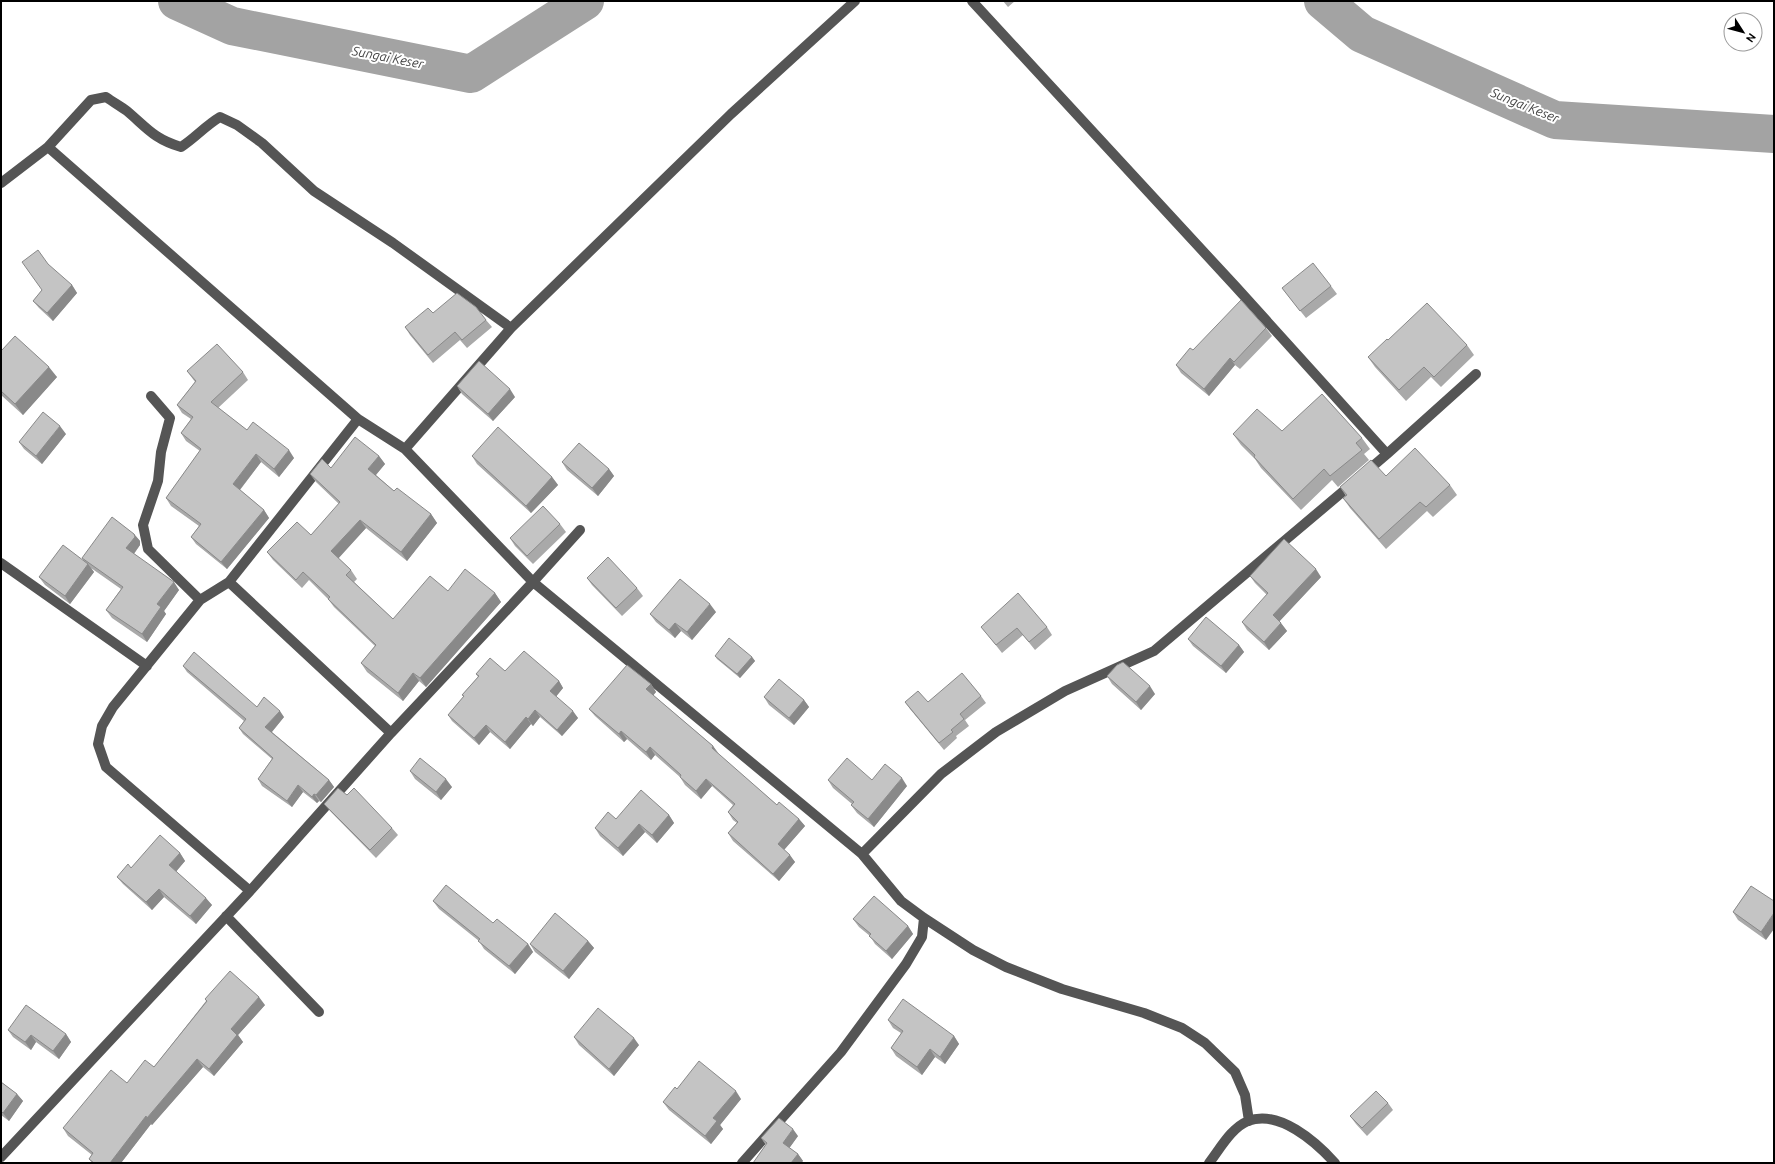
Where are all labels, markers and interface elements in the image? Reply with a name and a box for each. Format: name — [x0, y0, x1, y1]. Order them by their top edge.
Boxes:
north arrow — [1723, 12, 1763, 52]
text: N — [1744, 31, 1758, 45]
water label: Sungai Keser — [350, 43, 426, 71]
water label: Sungai Keser — [1488, 85, 1562, 125]

